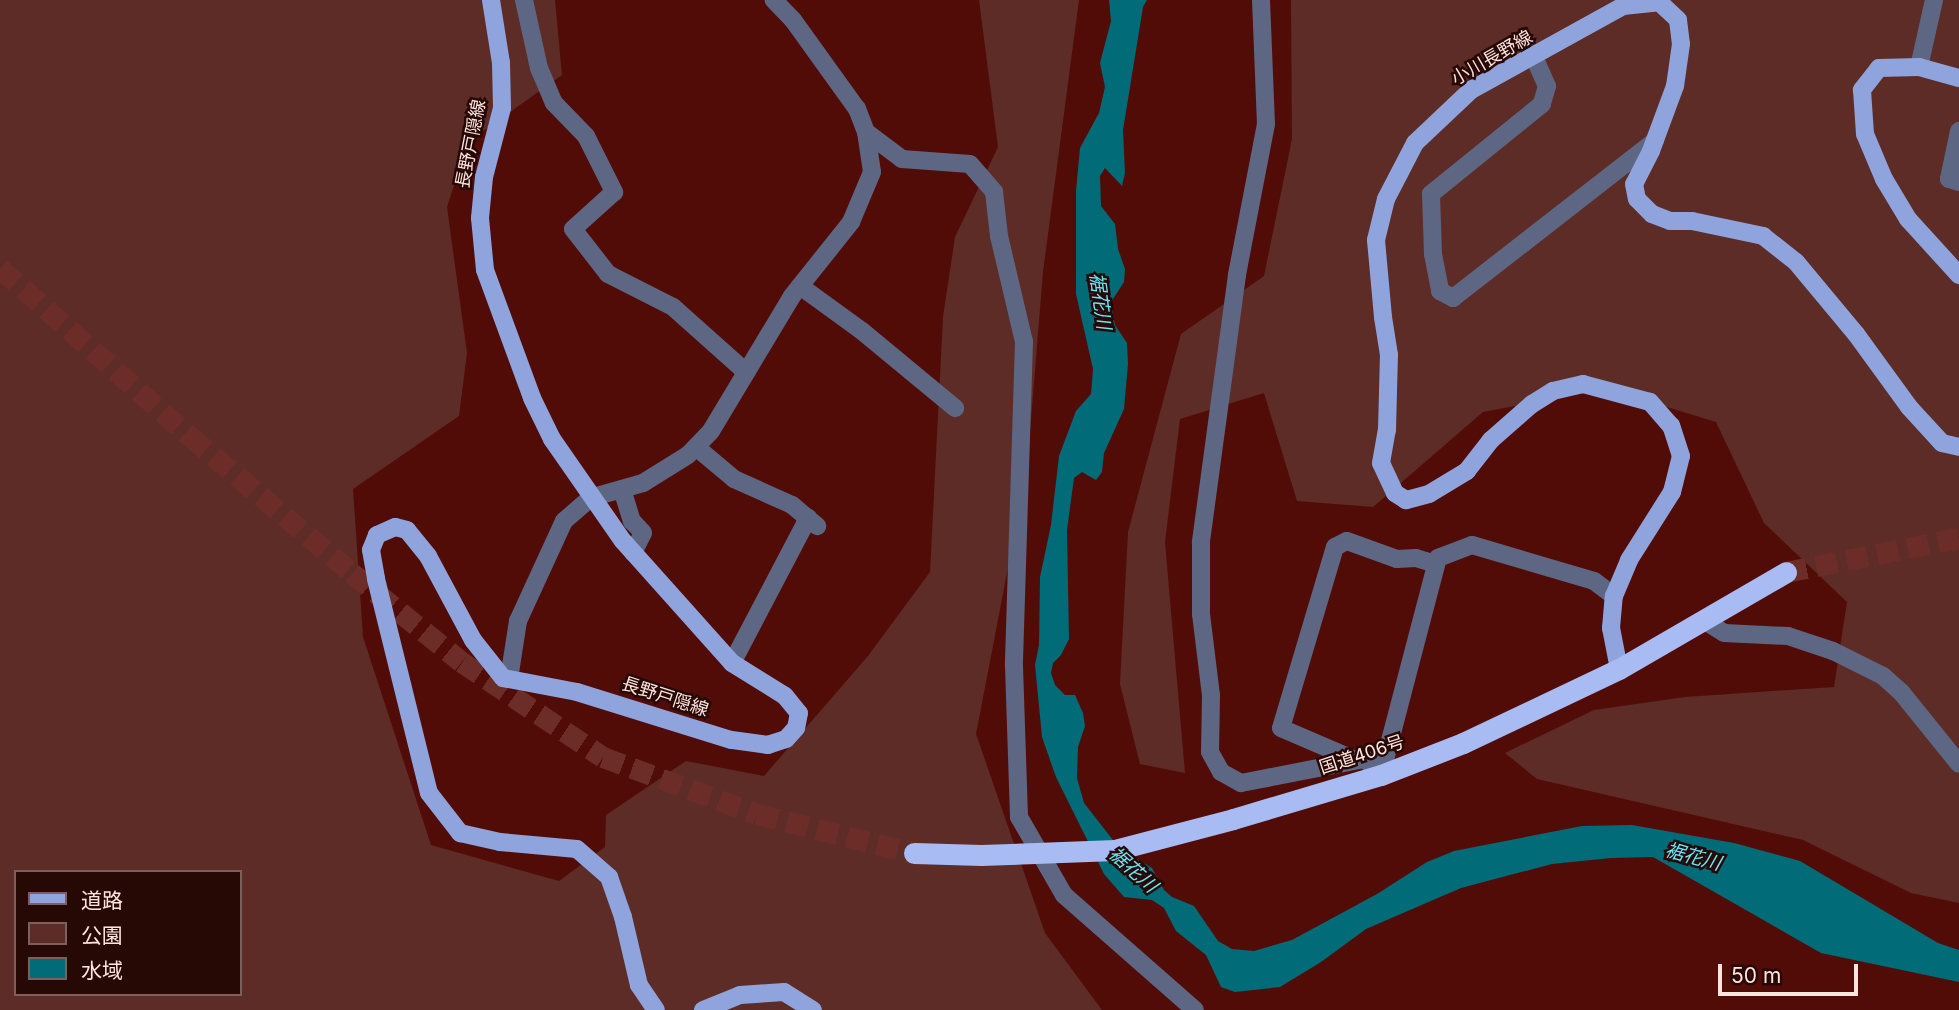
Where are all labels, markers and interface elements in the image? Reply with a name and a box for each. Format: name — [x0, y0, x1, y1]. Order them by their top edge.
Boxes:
street label: 小川長野線 — [1448, 26, 1536, 90]
street label: 長野戸隠線 — [452, 98, 490, 190]
water label: 裾花川 — [1085, 271, 1115, 331]
street label: 長野戸隠線 — [619, 673, 711, 721]
street label: 国道406号 — [1317, 731, 1407, 779]
water label: 裾花川 — [1663, 839, 1723, 875]
water label: 裾花川 — [1104, 842, 1162, 898]
legend — [14, 870, 242, 996]
text: 道路 — [81, 888, 123, 913]
text: 公園 — [81, 923, 123, 948]
scale bar — [1721, 950, 1861, 994]
text: 水域 — [81, 958, 123, 983]
text: 50 m — [1731, 963, 1781, 988]

